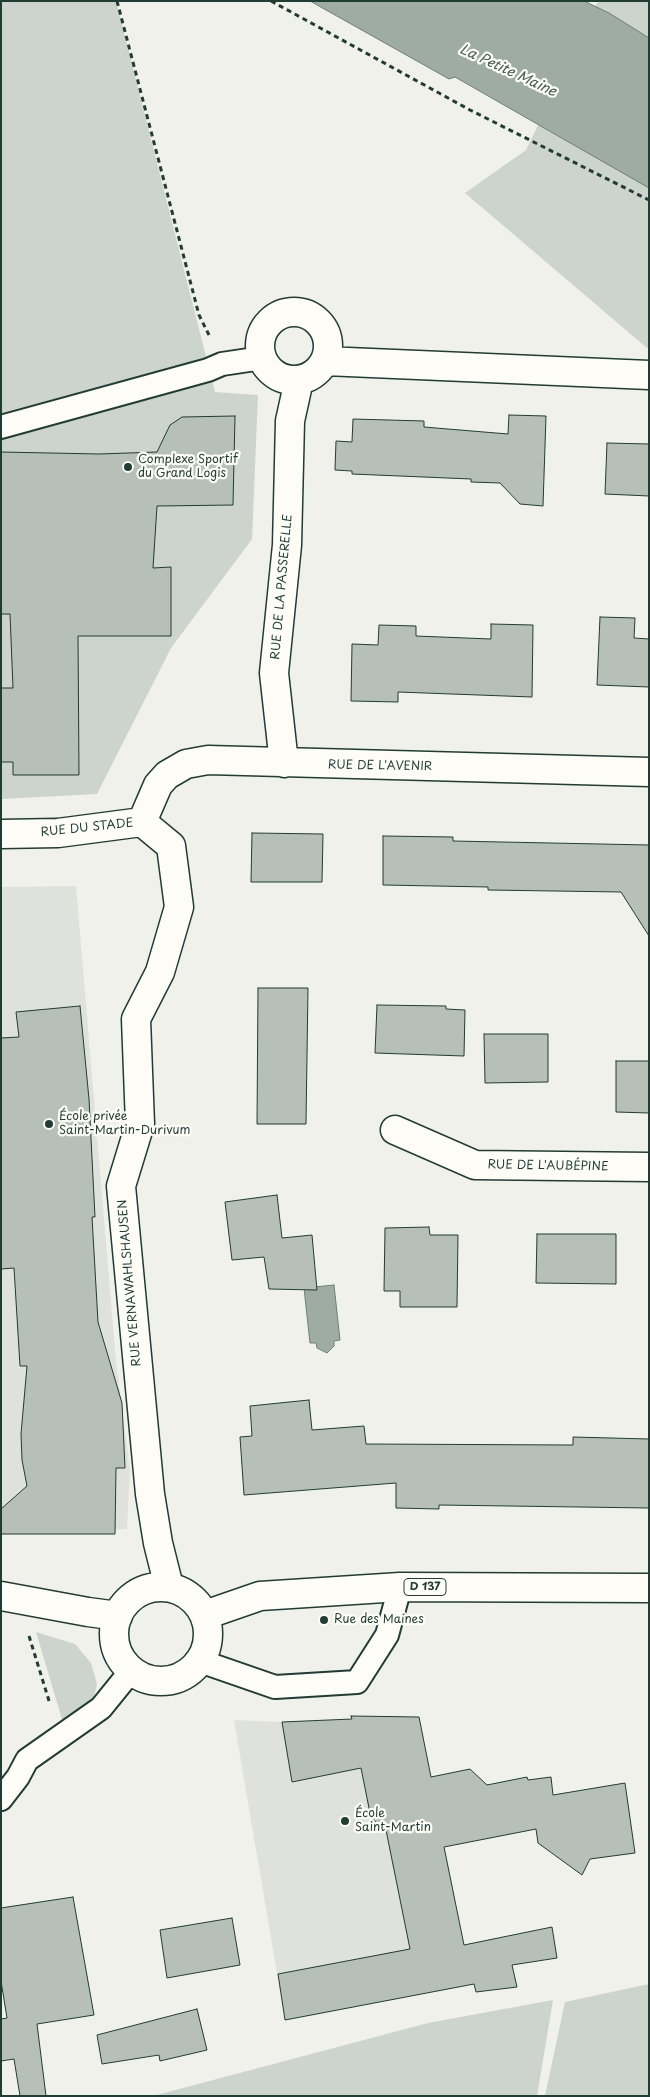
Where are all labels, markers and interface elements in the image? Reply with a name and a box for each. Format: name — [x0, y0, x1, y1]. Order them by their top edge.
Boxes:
water label: La Petite Maine — [457, 41, 559, 101]
place label: Complexe Sportif du Grand Logis — [138, 453, 238, 481]
marker: Complexe Sportif du Grand Logis — [122, 461, 134, 473]
street label: RUE DE LA PASSERELLE — [268, 514, 296, 660]
street label: RUE DE L'AVENIR — [328, 758, 432, 774]
street label: RUE DU STADE — [40, 816, 134, 840]
place label: École privée Saint-Martin-Durivum — [59, 1110, 190, 1138]
marker: École privée Saint-Martin-Durivum — [43, 1118, 55, 1130]
street label: RUE DE L'AUBÉPINE — [487, 1158, 609, 1174]
street label: RUE VERNAWAHLSHAUSEN — [116, 1199, 144, 1367]
road number: D 137 — [404, 1578, 446, 1595]
place label: Rue des Maines — [334, 1613, 424, 1627]
marker: Rue des Maines — [318, 1614, 330, 1626]
place label: École Saint-Martin — [355, 1807, 431, 1835]
marker: École Saint-Martin — [339, 1815, 351, 1827]

